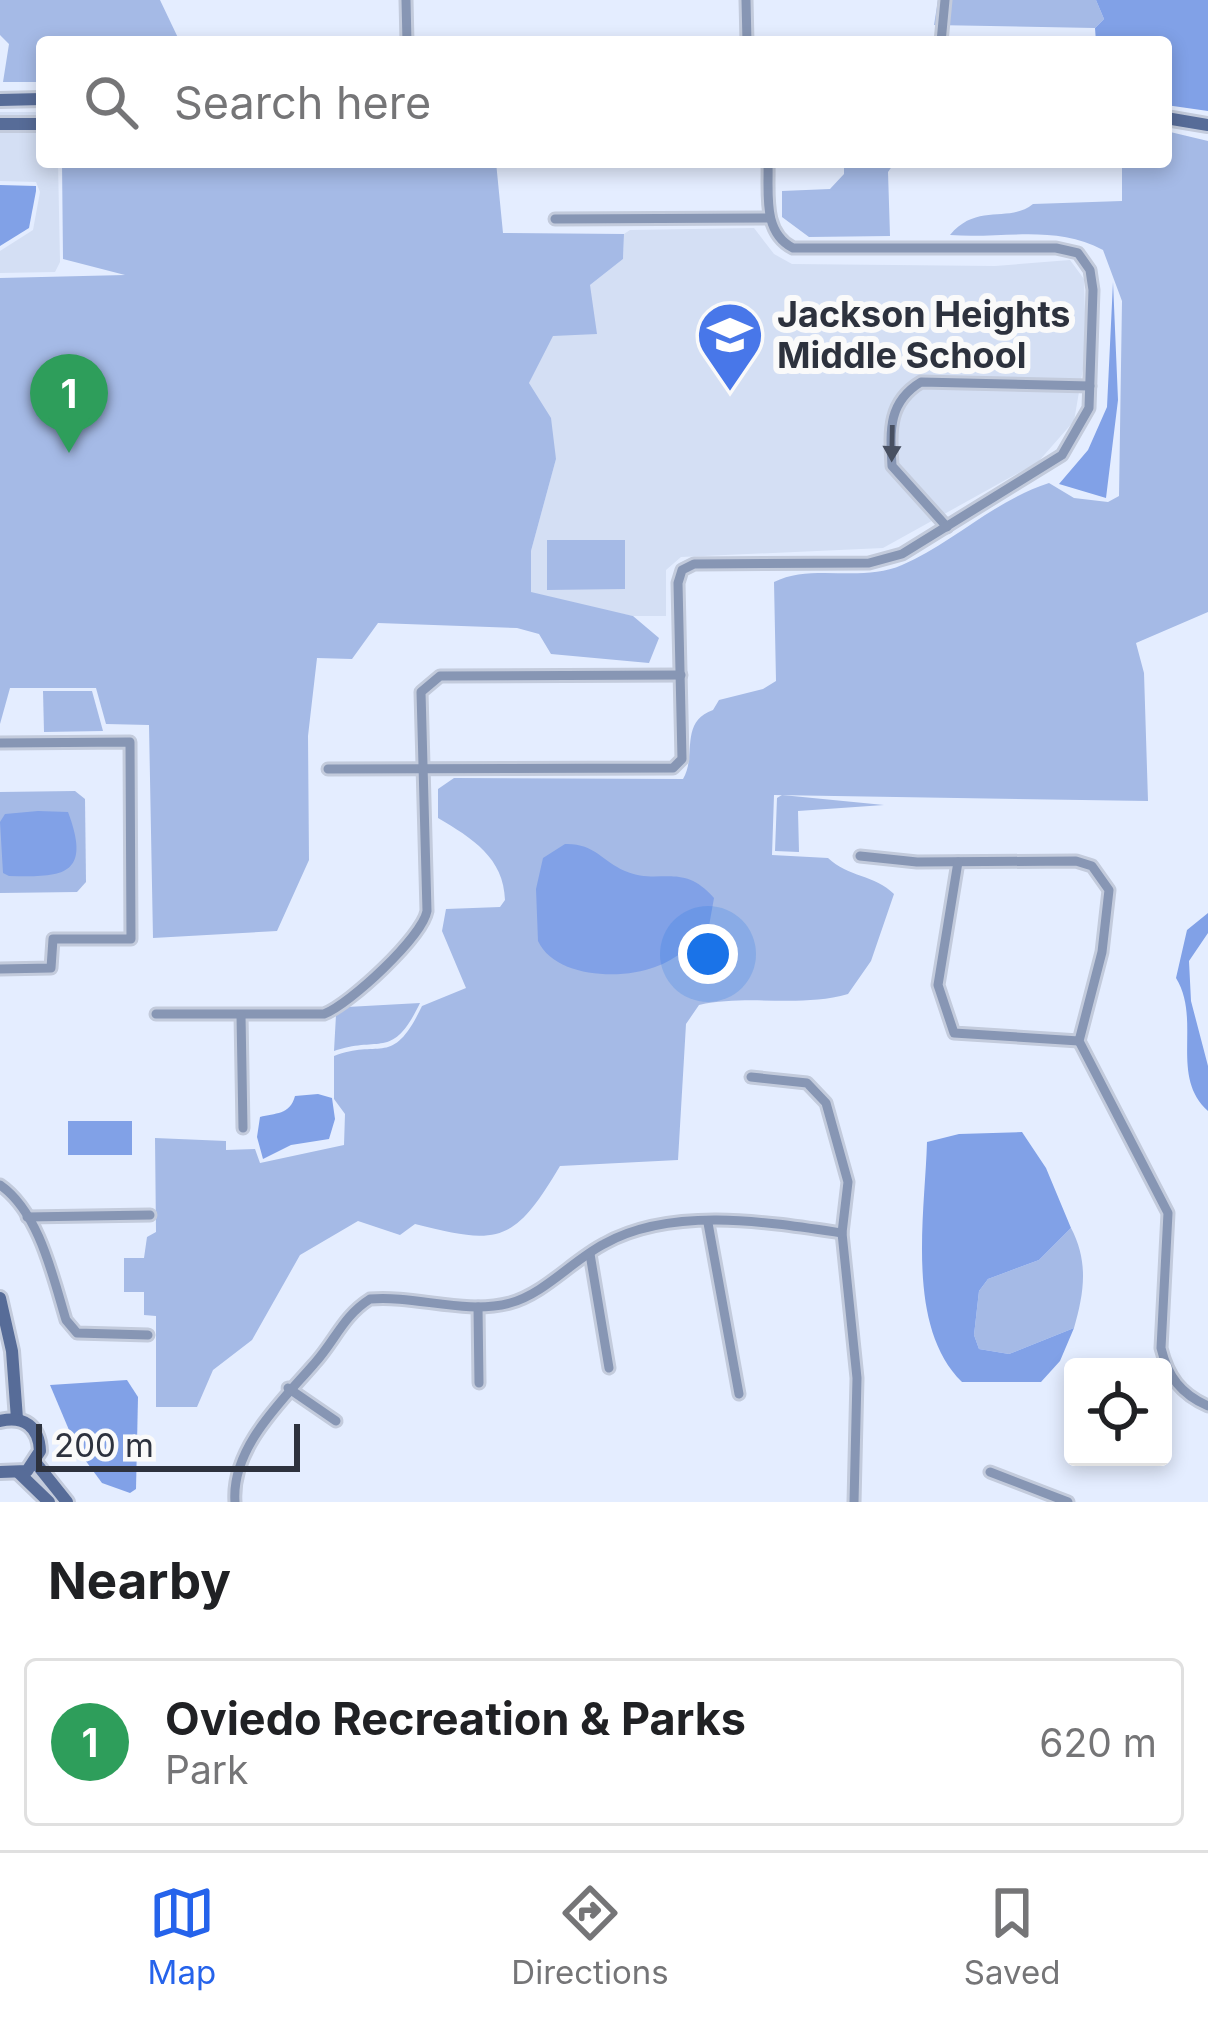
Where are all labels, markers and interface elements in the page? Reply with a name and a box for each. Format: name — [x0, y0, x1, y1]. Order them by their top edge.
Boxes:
search box — [36, 36, 1172, 168]
icon: search — [78, 69, 144, 135]
text: Search here — [174, 75, 431, 130]
place label: Jackson Heights Middle School — [777, 292, 1071, 377]
school or university icon: Jackson Heights Middle School — [695, 300, 765, 394]
pin: 1 — [30, 354, 108, 453]
one-way arrow — [882, 425, 902, 463]
your location — [678, 924, 738, 984]
map controls — [1064, 1358, 1172, 1466]
button: locate — [1064, 1358, 1172, 1466]
scale bar — [36, 1418, 300, 1471]
text: 200 m — [54, 1425, 154, 1465]
text: Nearby — [48, 1550, 231, 1611]
text: Oviedo Recreation & Parks — [165, 1691, 746, 1746]
text: 1 — [82, 1719, 98, 1766]
text: 620 m — [1039, 1719, 1157, 1766]
text: Park — [165, 1746, 249, 1793]
tab: Map — [148, 1880, 216, 1992]
tab: Directions — [511, 1880, 669, 1992]
tab: Saved — [964, 1880, 1060, 1992]

